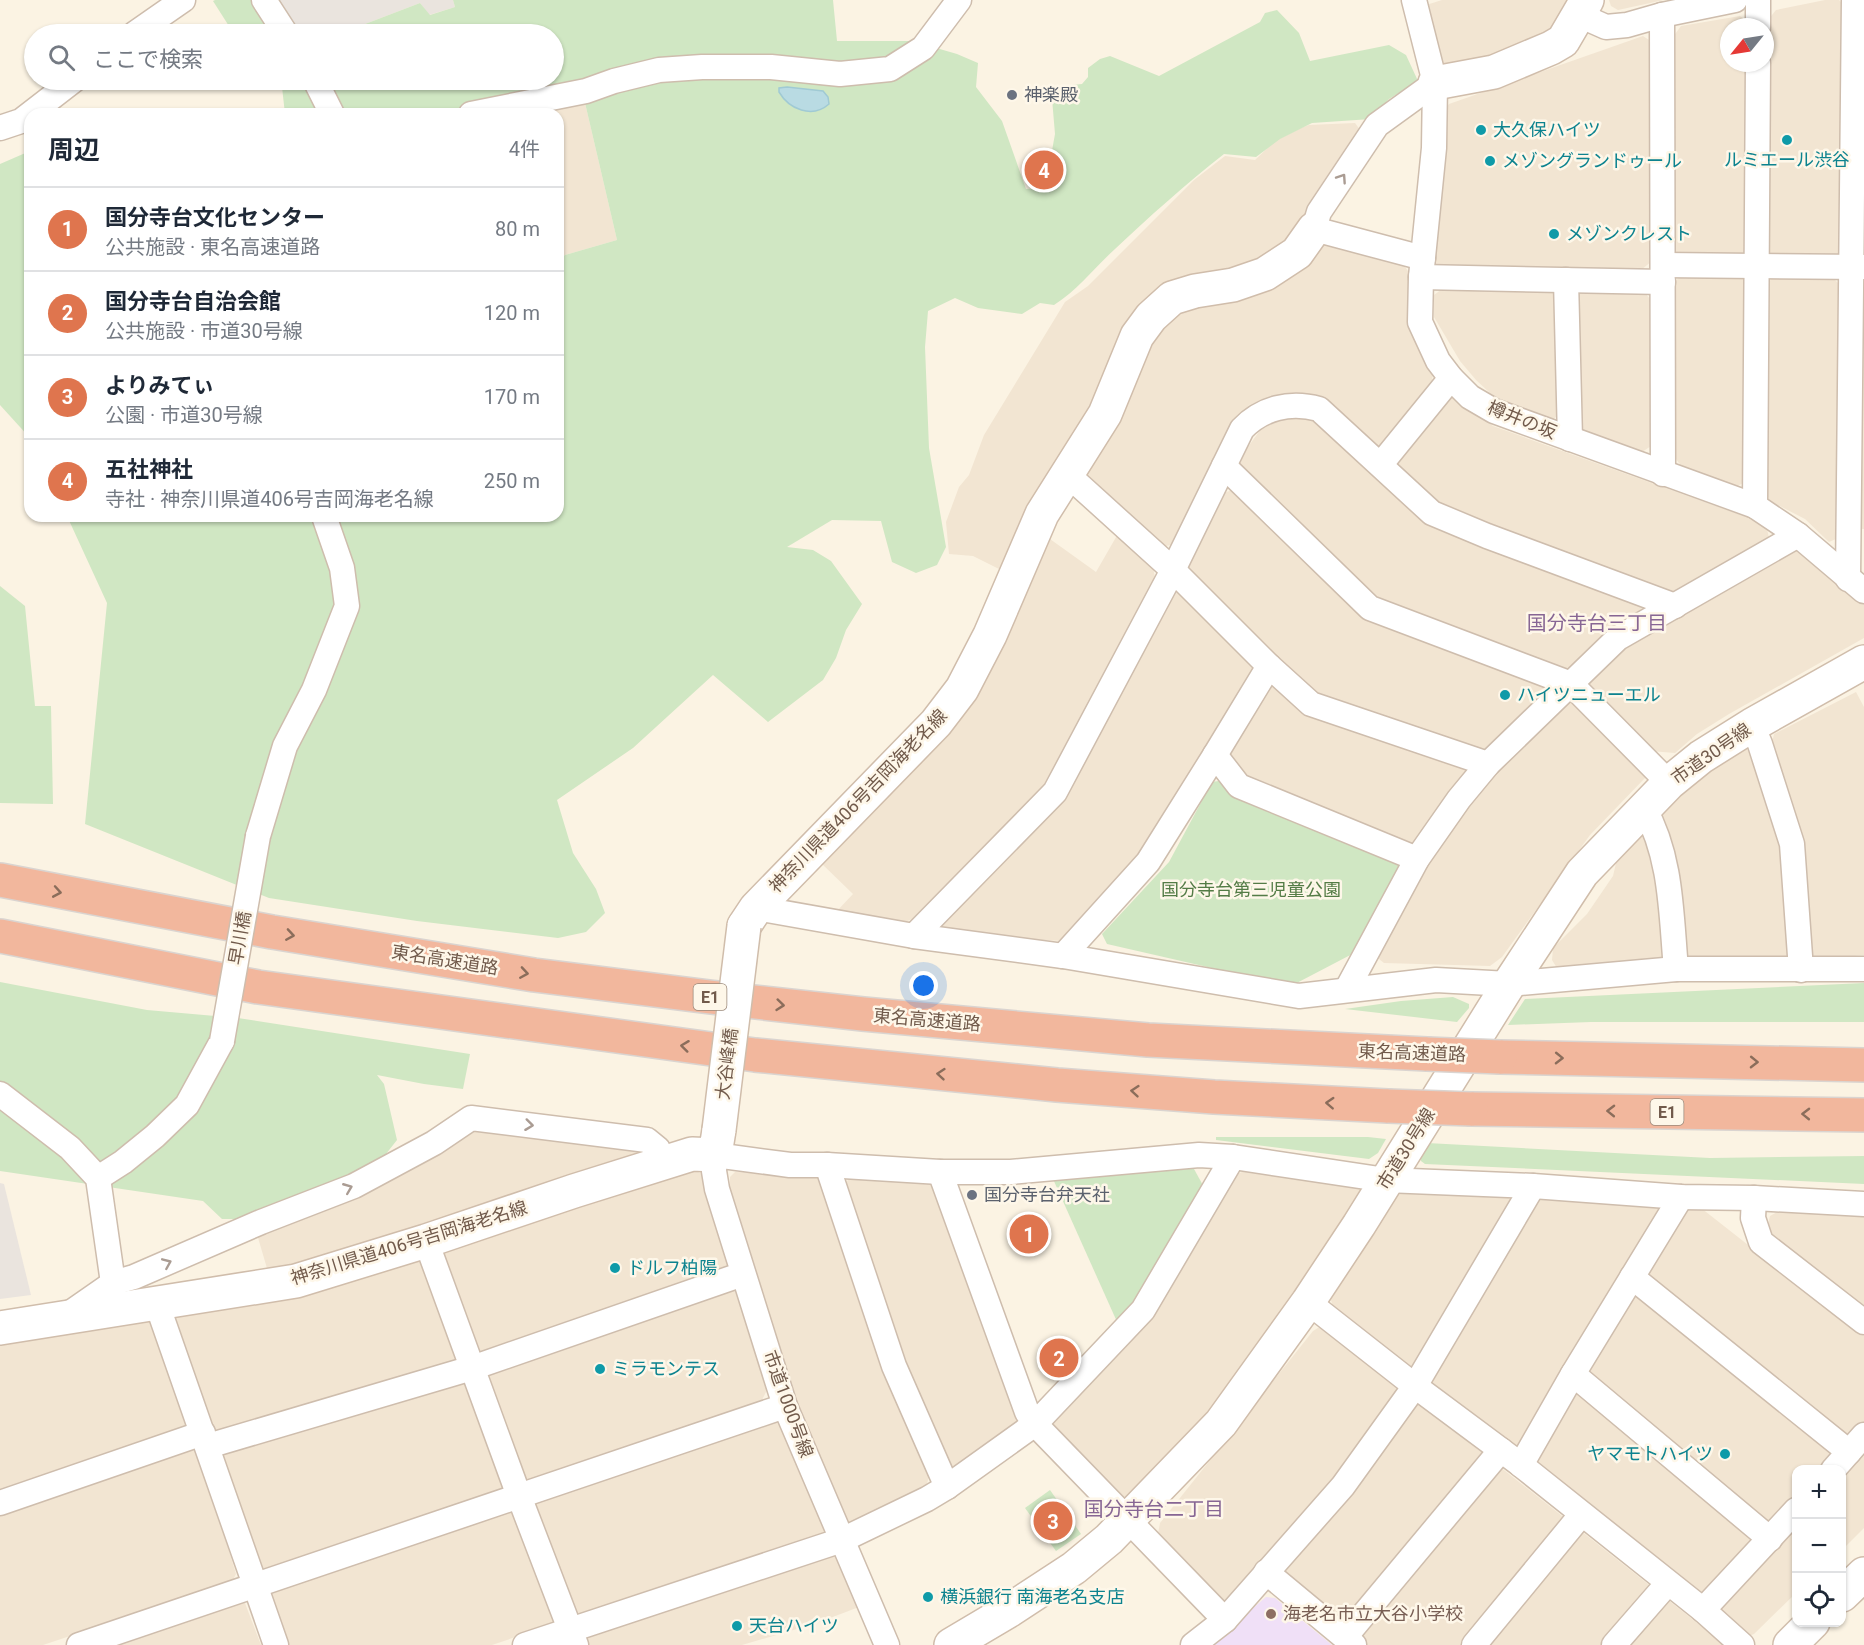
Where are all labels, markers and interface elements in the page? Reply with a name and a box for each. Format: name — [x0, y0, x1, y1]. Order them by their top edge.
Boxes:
north arrow — [1720, 18, 1774, 72]
search box — [24, 24, 564, 90]
icon: search — [45, 41, 78, 74]
text: ここで検索 — [93, 47, 203, 72]
place label: 神楽殿 — [1024, 84, 1078, 105]
marker: 神楽殿 — [1005, 88, 1019, 102]
place label: 大久保ハイツ — [1493, 119, 1601, 140]
marker: 大久保ハイツ — [1474, 123, 1488, 137]
marker: ルミエール渋谷 — [1780, 133, 1794, 147]
text: 周辺 — [48, 135, 100, 165]
text: 4件 — [509, 137, 540, 161]
pin: 4 — [1024, 148, 1064, 192]
place label: ルミエール渋谷 — [1724, 149, 1850, 170]
place label: メゾングランドゥール — [1502, 150, 1682, 171]
marker: メゾングランドゥール — [1483, 154, 1497, 168]
one-way arrow — [1335, 174, 1346, 185]
text: 国分寺台文化センター — [105, 205, 325, 230]
text: 1 — [62, 217, 73, 241]
text: 80 m — [495, 217, 540, 241]
place label: メゾンクレスト — [1566, 223, 1692, 244]
marker: メゾンクレスト — [1547, 227, 1561, 241]
text: 公共施設 · 東名高速道路 — [105, 235, 320, 259]
text: 国分寺台自治会館 — [105, 289, 281, 314]
text: 2 — [62, 301, 73, 325]
text: 120 m — [484, 301, 540, 325]
text: 公共施設 · 市道30号線 — [105, 319, 303, 343]
text: よりみてぃ — [105, 373, 215, 398]
text: 3 — [62, 385, 73, 409]
text: 170 m — [484, 385, 540, 409]
street label: 樽井の坂 — [1485, 396, 1559, 443]
text: 公園 · 市道30号線 — [105, 403, 263, 427]
text: 五社神社 — [105, 457, 193, 482]
text: 4 — [62, 469, 73, 493]
text: 250 m — [484, 469, 540, 493]
text: 寺社 · 神奈川県道406号吉岡海老名線 — [105, 487, 434, 511]
district label: 国分寺台三丁目 — [1527, 611, 1667, 635]
place label: ハイツニューエル — [1517, 684, 1661, 705]
marker: ハイツニューエル — [1498, 688, 1512, 702]
street label: 神奈川県道406号吉岡海老名線 — [765, 705, 951, 897]
street label: 市道30号線 — [1667, 719, 1755, 789]
park label: 国分寺台第三児童公園 — [1161, 879, 1341, 900]
one-way arrow — [52, 885, 62, 898]
street label: 早川橋 — [224, 910, 255, 966]
one-way arrow — [286, 928, 295, 940]
street label: 東名高速道路 — [390, 941, 500, 978]
one-way arrow — [520, 967, 529, 979]
your location — [909, 971, 938, 1000]
road number: E1 — [694, 984, 726, 1010]
one-way arrow — [776, 998, 785, 1011]
street label: 東名高速道路 — [872, 1004, 982, 1035]
street label: 大谷峰橋 — [712, 1027, 741, 1101]
one-way arrow — [680, 1040, 689, 1052]
street label: 東名高速道路 — [1358, 1040, 1466, 1065]
one-way arrow — [1554, 1052, 1563, 1064]
one-way arrow — [1749, 1056, 1758, 1069]
one-way arrow — [936, 1068, 946, 1081]
one-way arrow — [1131, 1085, 1140, 1098]
one-way arrow — [1325, 1097, 1334, 1110]
road number: E1 — [1650, 1099, 1684, 1125]
street label: 市道30号線 — [1372, 1104, 1439, 1193]
one-way arrow — [1606, 1105, 1615, 1118]
one-way arrow — [1801, 1108, 1810, 1120]
one-way arrow — [524, 1118, 533, 1131]
one-way arrow — [341, 1183, 352, 1195]
place label: 国分寺台弁天社 — [984, 1184, 1110, 1205]
marker: 国分寺台弁天社 — [965, 1188, 979, 1202]
street label: 神奈川県道406号吉岡海老名線 — [288, 1196, 530, 1289]
pin: 1 — [1010, 1212, 1048, 1256]
place label: ドルフ柏陽 — [627, 1257, 717, 1278]
one-way arrow — [161, 1258, 172, 1270]
marker: ドルフ柏陽 — [608, 1261, 622, 1275]
pin: 2 — [1040, 1336, 1078, 1380]
street label: 市道1000号線 — [759, 1347, 818, 1460]
place label: ミラモンテス — [612, 1358, 720, 1379]
marker: ミラモンテス — [593, 1362, 607, 1376]
place label: ヤマモトハイツ — [1587, 1443, 1713, 1464]
marker: ヤマモトハイツ — [1718, 1447, 1732, 1461]
map controls — [1792, 1465, 1846, 1627]
button: + — [1792, 1465, 1846, 1519]
district label: 国分寺台二丁目 — [1084, 1497, 1224, 1521]
pin: 3 — [1034, 1498, 1072, 1544]
button: − — [1792, 1519, 1846, 1573]
button: locate — [1792, 1573, 1846, 1627]
place label: 横浜銀行 南海老名支店 — [940, 1586, 1124, 1607]
marker: 横浜銀行 南海老名支店 — [921, 1590, 935, 1604]
place label: 海老名市立大谷小学校 — [1283, 1603, 1463, 1624]
marker: 海老名市立大谷小学校 — [1264, 1607, 1278, 1621]
place label: 天台ハイツ — [749, 1615, 839, 1636]
marker: 天台ハイツ — [730, 1619, 744, 1633]

